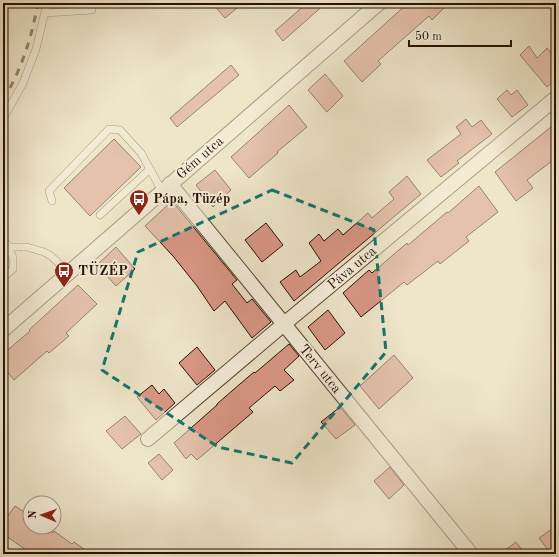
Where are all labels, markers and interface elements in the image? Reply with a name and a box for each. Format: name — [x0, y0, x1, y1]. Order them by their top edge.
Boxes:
scale bar — [409, 22, 511, 48]
text: 50 m — [415, 30, 442, 43]
street label: Gém utca — [174, 134, 226, 182]
bus stop icon: Pápa, Tüzép — [128, 188, 150, 216]
place label: Pápa, Tüzép — [153, 192, 230, 206]
street label: Páva utca — [325, 244, 379, 292]
bus stop icon: TÜZÉP — [53, 260, 75, 288]
place label: TÜZÉP — [78, 261, 128, 278]
street label: Terv utca — [296, 342, 344, 396]
north arrow — [22, 495, 62, 535]
text: N — [28, 510, 39, 519]

